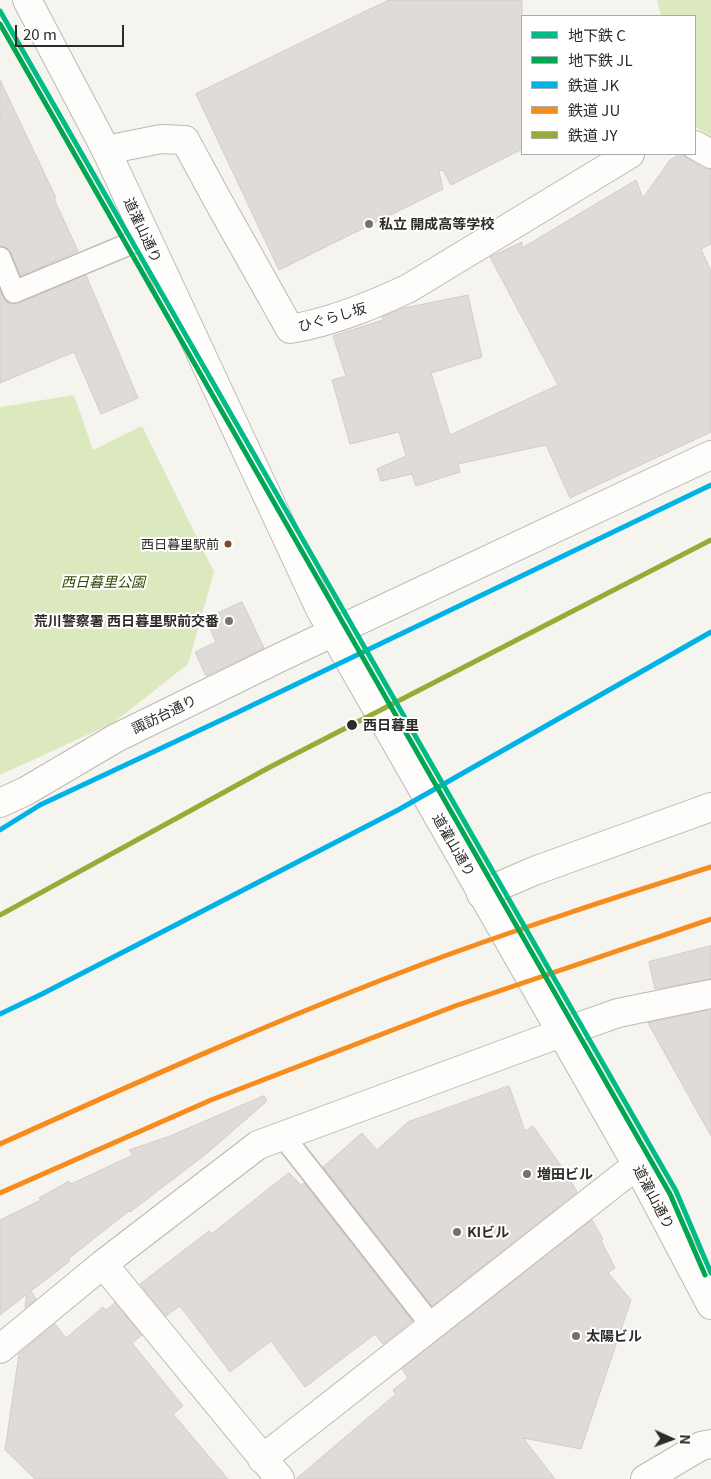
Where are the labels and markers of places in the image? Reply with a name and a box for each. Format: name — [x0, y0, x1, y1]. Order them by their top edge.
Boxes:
place label: 私立 開成高等学校 — [379, 216, 494, 232]
marker: 私立 開成高等学校 — [363, 218, 375, 230]
place label: 西日暮里駅前 — [141, 536, 219, 552]
marker: 西日暮里駅前 — [223, 539, 233, 549]
place label: 荒川警察署 西日暮里駅前交番 — [34, 613, 219, 629]
marker: 荒川警察署 西日暮里駅前交番 — [223, 615, 235, 627]
place label: 西日暮里 — [363, 717, 419, 733]
marker: 西日暮里 — [345, 718, 359, 732]
place label: 増田ビル — [537, 1166, 593, 1182]
marker: 増田ビル — [521, 1168, 533, 1180]
place label: KIビル — [467, 1224, 509, 1240]
marker: KIビル — [451, 1226, 463, 1238]
place label: 太陽ビル — [586, 1328, 642, 1344]
marker: 太陽ビル — [570, 1330, 582, 1342]

